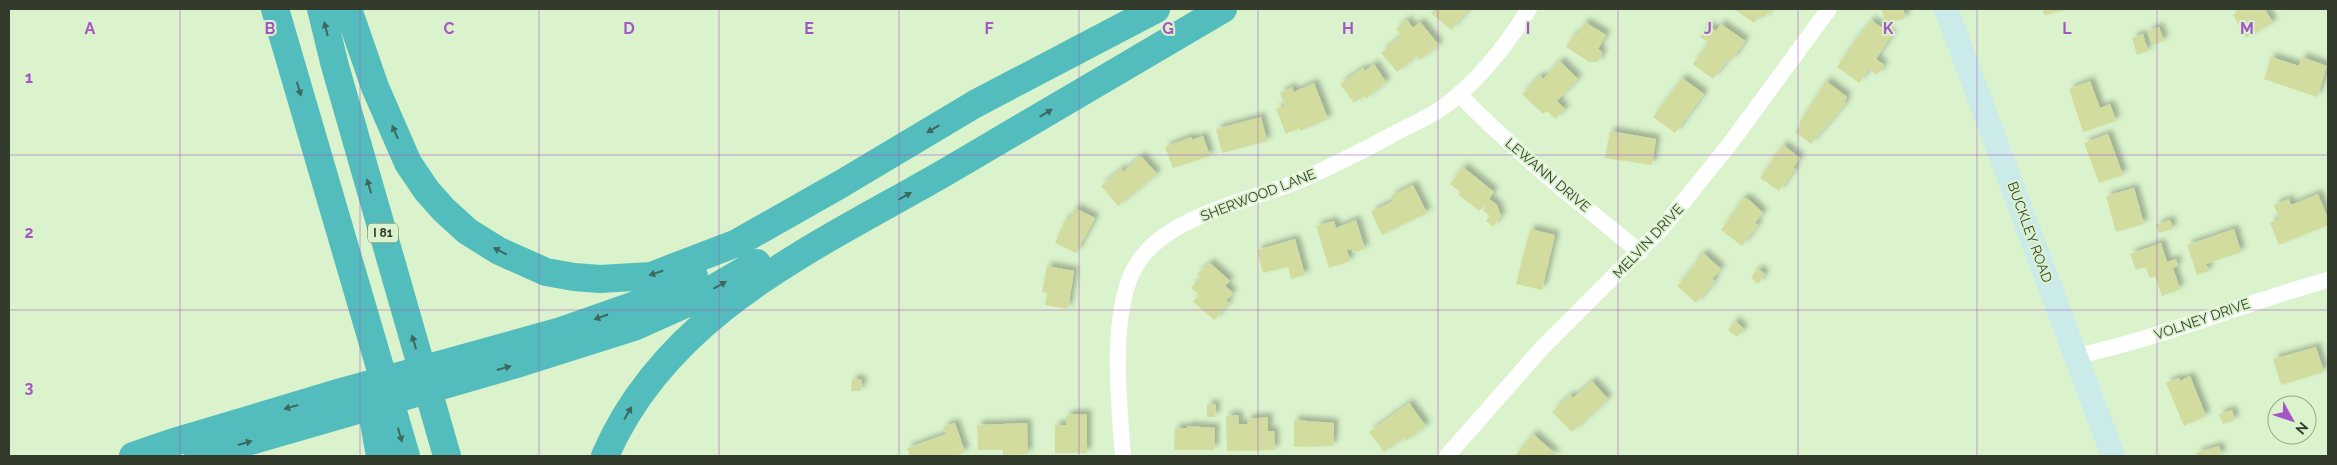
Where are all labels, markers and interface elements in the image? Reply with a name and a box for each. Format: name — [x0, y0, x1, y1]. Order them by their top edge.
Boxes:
text: A — [85, 19, 96, 38]
text: B — [265, 19, 276, 38]
text: C — [444, 19, 455, 38]
text: D — [623, 19, 635, 38]
text: E — [804, 19, 814, 38]
text: F — [984, 19, 994, 38]
text: G — [1162, 19, 1174, 38]
text: H — [1342, 19, 1354, 38]
text: I — [1526, 19, 1530, 38]
text: J — [1704, 19, 1712, 38]
text: K — [1883, 19, 1894, 38]
text: L — [2062, 19, 2072, 38]
text: M — [2240, 19, 2254, 38]
one-way arrow — [322, 22, 330, 37]
text: 1 — [25, 68, 33, 87]
one-way arrow — [296, 82, 304, 97]
one-way arrow — [1039, 109, 1052, 118]
one-way arrow — [390, 125, 398, 139]
one-way arrow — [926, 125, 939, 134]
street label: LEWANN DRIVE — [1502, 135, 1594, 215]
street label: SHERWOOD LANE — [1198, 166, 1318, 224]
one-way arrow — [365, 178, 373, 193]
street label: BUCKLEY ROAD — [2004, 179, 2056, 285]
one-way arrow — [899, 191, 912, 200]
street label: MELVIN DRIVE — [1610, 201, 1686, 281]
text: 2 — [24, 223, 34, 242]
road number: I 81 — [368, 224, 398, 242]
one-way arrow — [492, 247, 507, 255]
one-way arrow — [649, 270, 664, 277]
one-way arrow — [713, 280, 726, 289]
street label: VOLNEY DRIVE — [2152, 295, 2252, 343]
one-way arrow — [593, 314, 608, 321]
one-way arrow — [410, 335, 418, 350]
one-way arrow — [496, 363, 511, 371]
text: 3 — [25, 378, 34, 397]
north arrow — [2267, 395, 2317, 445]
one-way arrow — [284, 404, 299, 412]
one-way arrow — [623, 407, 632, 420]
text: N — [2292, 419, 2312, 438]
one-way arrow — [396, 427, 404, 442]
one-way arrow — [237, 438, 252, 446]

